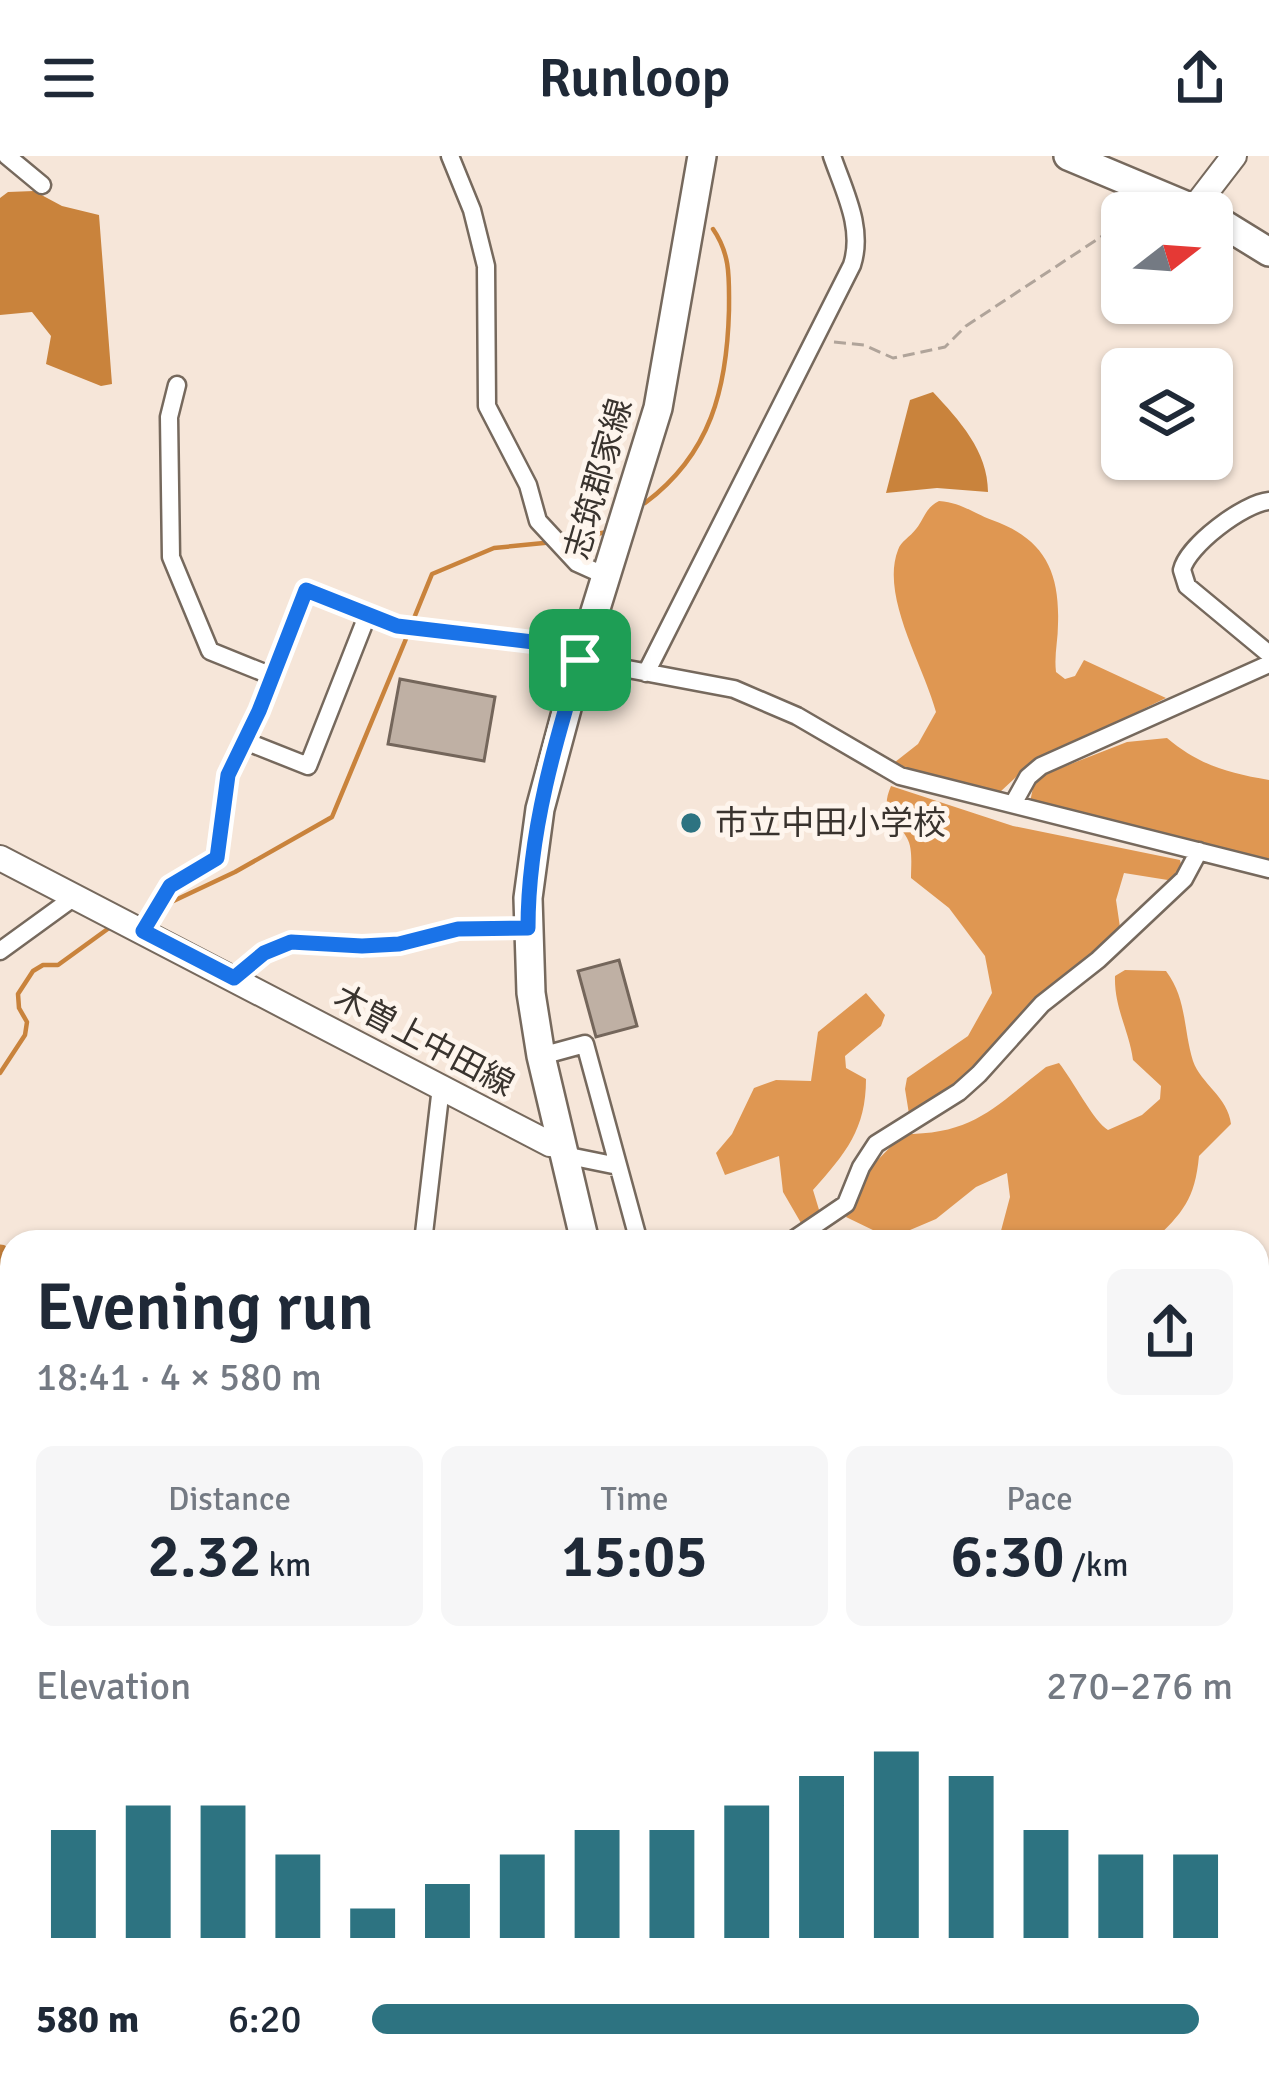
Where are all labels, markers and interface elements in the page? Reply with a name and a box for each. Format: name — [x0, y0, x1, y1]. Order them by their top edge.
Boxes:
icon: menu — [36, 45, 102, 111]
text: Runloop — [539, 45, 730, 112]
icon: share — [1167, 45, 1233, 111]
north arrow — [1101, 192, 1233, 324]
map controls — [1101, 192, 1233, 480]
button: layers — [1101, 348, 1233, 480]
street label: 志筑郡家線 — [557, 394, 641, 564]
pin — [529, 609, 631, 711]
icon: arrive — [547, 627, 613, 693]
place label: 市立中田小学校 — [715, 803, 946, 844]
marker: 市立中田小学校 — [678, 810, 704, 836]
street label: 木曽上中田線 — [327, 976, 521, 1106]
text: Evening run — [36, 1267, 374, 1348]
button: share — [1107, 1269, 1233, 1395]
text: 18:41 · 4 × 580 m — [36, 1353, 322, 1401]
text: Distance — [168, 1479, 291, 1520]
text: Time — [601, 1479, 669, 1520]
text: Pace — [1006, 1479, 1073, 1520]
text: 2.32 — [148, 1520, 261, 1594]
text: 15:05 — [561, 1520, 708, 1594]
text: 6:30 — [950, 1520, 1065, 1594]
text: km — [261, 1545, 311, 1586]
text: /km — [1065, 1545, 1129, 1586]
text: Elevation — [36, 1662, 191, 1710]
text: 270–276 m — [1046, 1662, 1233, 1710]
text: 580 m — [36, 1995, 139, 2043]
text: 6:20 — [228, 1995, 302, 2043]

